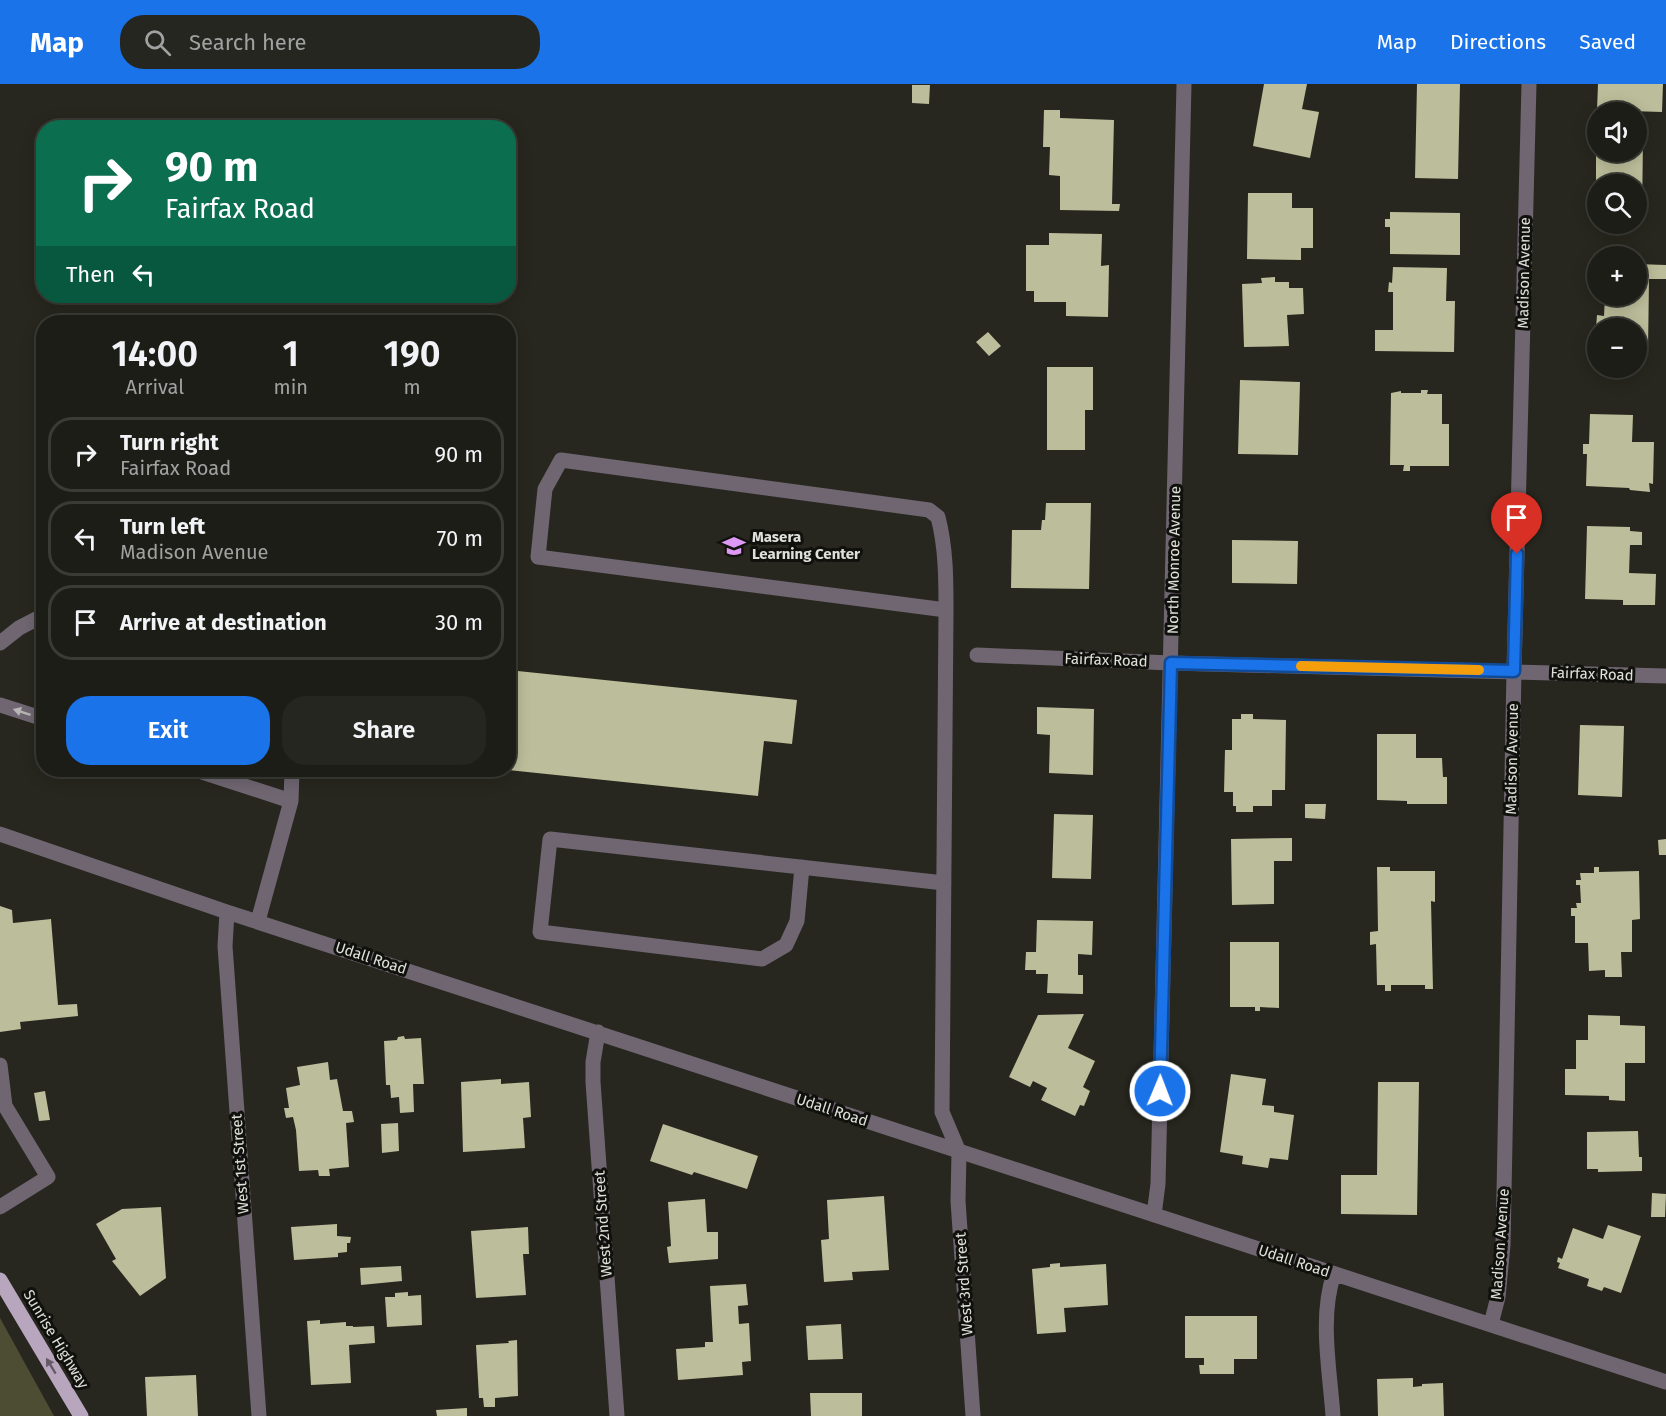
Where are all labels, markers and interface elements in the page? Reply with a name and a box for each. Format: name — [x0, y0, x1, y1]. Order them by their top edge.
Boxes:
search box — [120, 15, 540, 69]
text: Map — [30, 26, 84, 59]
icon: search — [141, 26, 174, 59]
text: Search here — [189, 29, 307, 56]
text: Map — [1377, 29, 1417, 55]
text: Directions — [1450, 29, 1546, 55]
text: Saved — [1579, 29, 1636, 55]
map controls — [1587, 102, 1647, 378]
button: sound — [1587, 102, 1647, 162]
text: 90 m — [165, 142, 259, 192]
icon: right — [66, 144, 144, 222]
button: search — [1587, 174, 1647, 234]
text: Fairfax Road — [165, 193, 315, 225]
street label: Madison Avenue — [1514, 217, 1534, 329]
button: + — [1587, 246, 1647, 306]
icon: left — [127, 258, 160, 291]
text: Then — [66, 261, 115, 288]
button: − — [1587, 318, 1647, 378]
text: 14:00 — [111, 332, 198, 376]
text: 1 — [283, 332, 299, 376]
text: 190 — [383, 332, 441, 376]
text: Arrival — [125, 375, 184, 399]
text: min — [274, 375, 308, 399]
text: m — [403, 375, 421, 399]
text: Turn right — [120, 429, 219, 456]
icon: right — [69, 438, 102, 471]
text: 90 m — [434, 441, 483, 468]
text: Fairfax Road — [120, 456, 231, 480]
street label: North Monroe Avenue — [1164, 486, 1184, 634]
pin — [1491, 492, 1542, 554]
icon: arrive — [1500, 501, 1533, 534]
text: Turn left — [120, 513, 205, 540]
icon: left — [69, 522, 102, 555]
text: 70 m — [437, 525, 483, 552]
place label: Masera Learning Center — [752, 528, 861, 563]
school or university icon: Masera Learning Center — [721, 533, 747, 559]
text: Madison Avenue — [120, 540, 268, 564]
icon: arrive — [69, 606, 102, 639]
text: Arrive at destination — [120, 609, 327, 636]
text: 30 m — [435, 609, 483, 636]
street label: Fairfax Road — [1064, 650, 1148, 670]
street label: Fairfax Road — [1550, 664, 1634, 684]
button: Exit — [66, 696, 270, 765]
button: Share — [282, 696, 486, 765]
street label: Madison Avenue — [1502, 703, 1522, 815]
one-way arrow — [13, 706, 31, 716]
street label: Udall Road — [333, 938, 409, 978]
position arrow — [1128, 1059, 1192, 1123]
street label: Udall Road — [794, 1090, 870, 1130]
street label: West 1st Street — [227, 1113, 252, 1215]
street label: West 2nd Street — [590, 1170, 616, 1278]
street label: Madison Avenue — [1487, 1188, 1513, 1300]
street label: West 3rd Street — [951, 1231, 977, 1336]
street label: Udall Road — [1256, 1241, 1332, 1281]
street label: Sunrise Highway — [19, 1286, 93, 1392]
one-way arrow — [46, 1357, 56, 1374]

